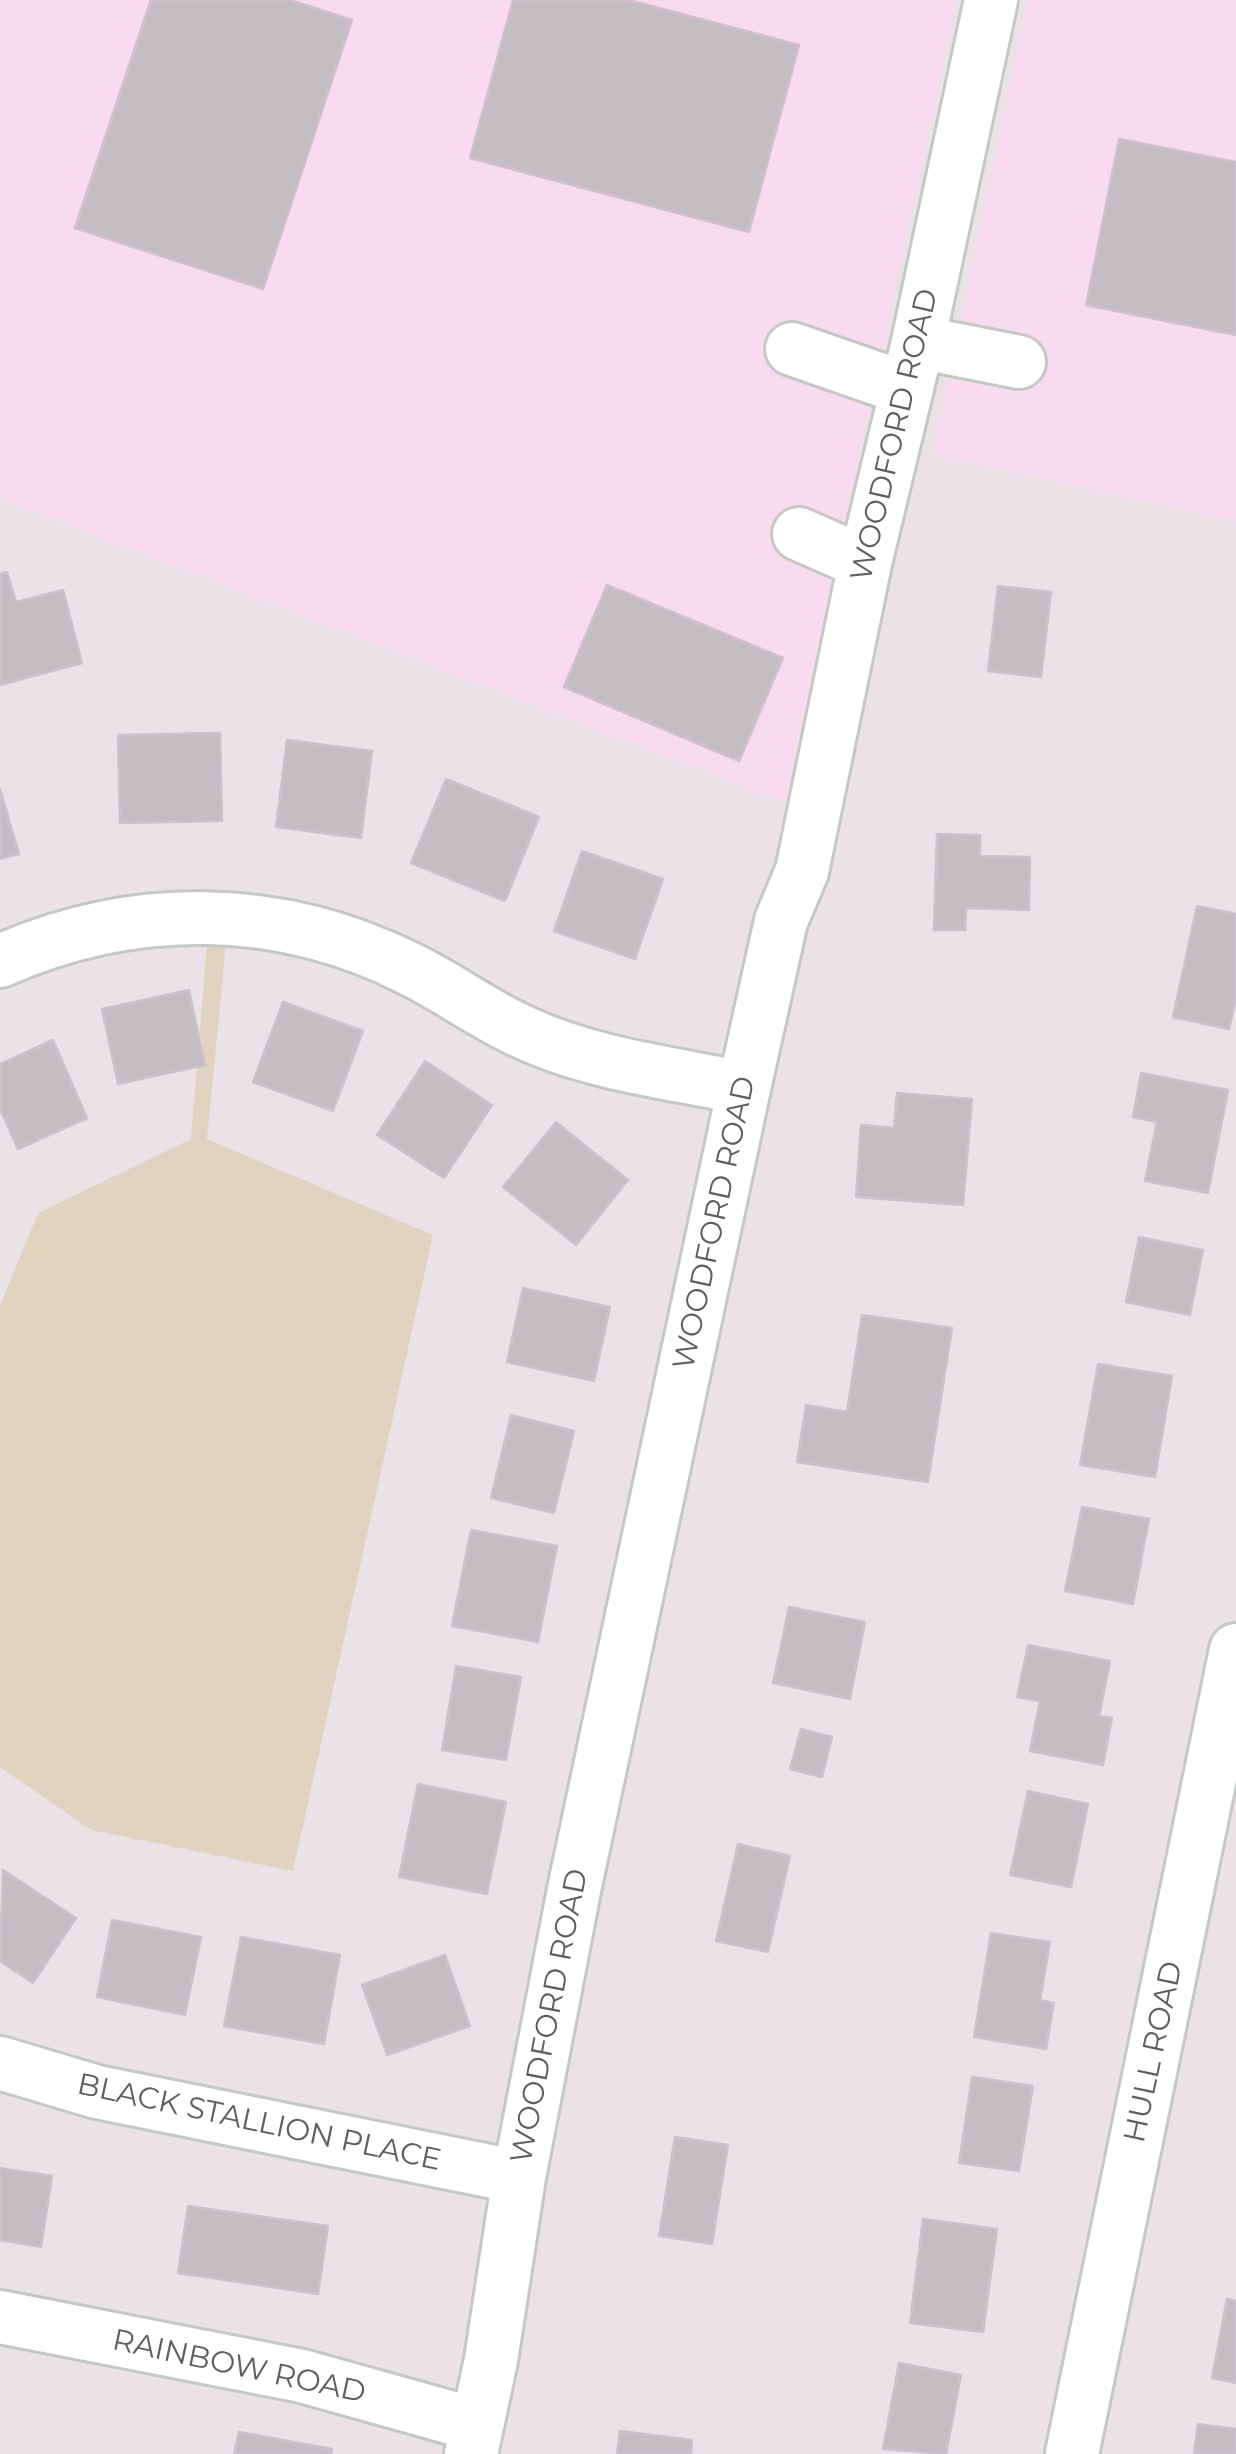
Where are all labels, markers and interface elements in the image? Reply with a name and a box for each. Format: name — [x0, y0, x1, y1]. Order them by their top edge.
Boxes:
street label: WOODFORD ROAD — [844, 285, 946, 585]
street label: WOODFORD ROAD — [666, 1073, 764, 1373]
street label: WOODFORD ROAD — [504, 1866, 596, 2166]
street label: HULL ROAD — [1117, 1958, 1191, 2146]
street label: BLACK STALLION PLACE — [74, 2067, 444, 2179]
street label: RAINBOW ROAD — [109, 2323, 369, 2411]

